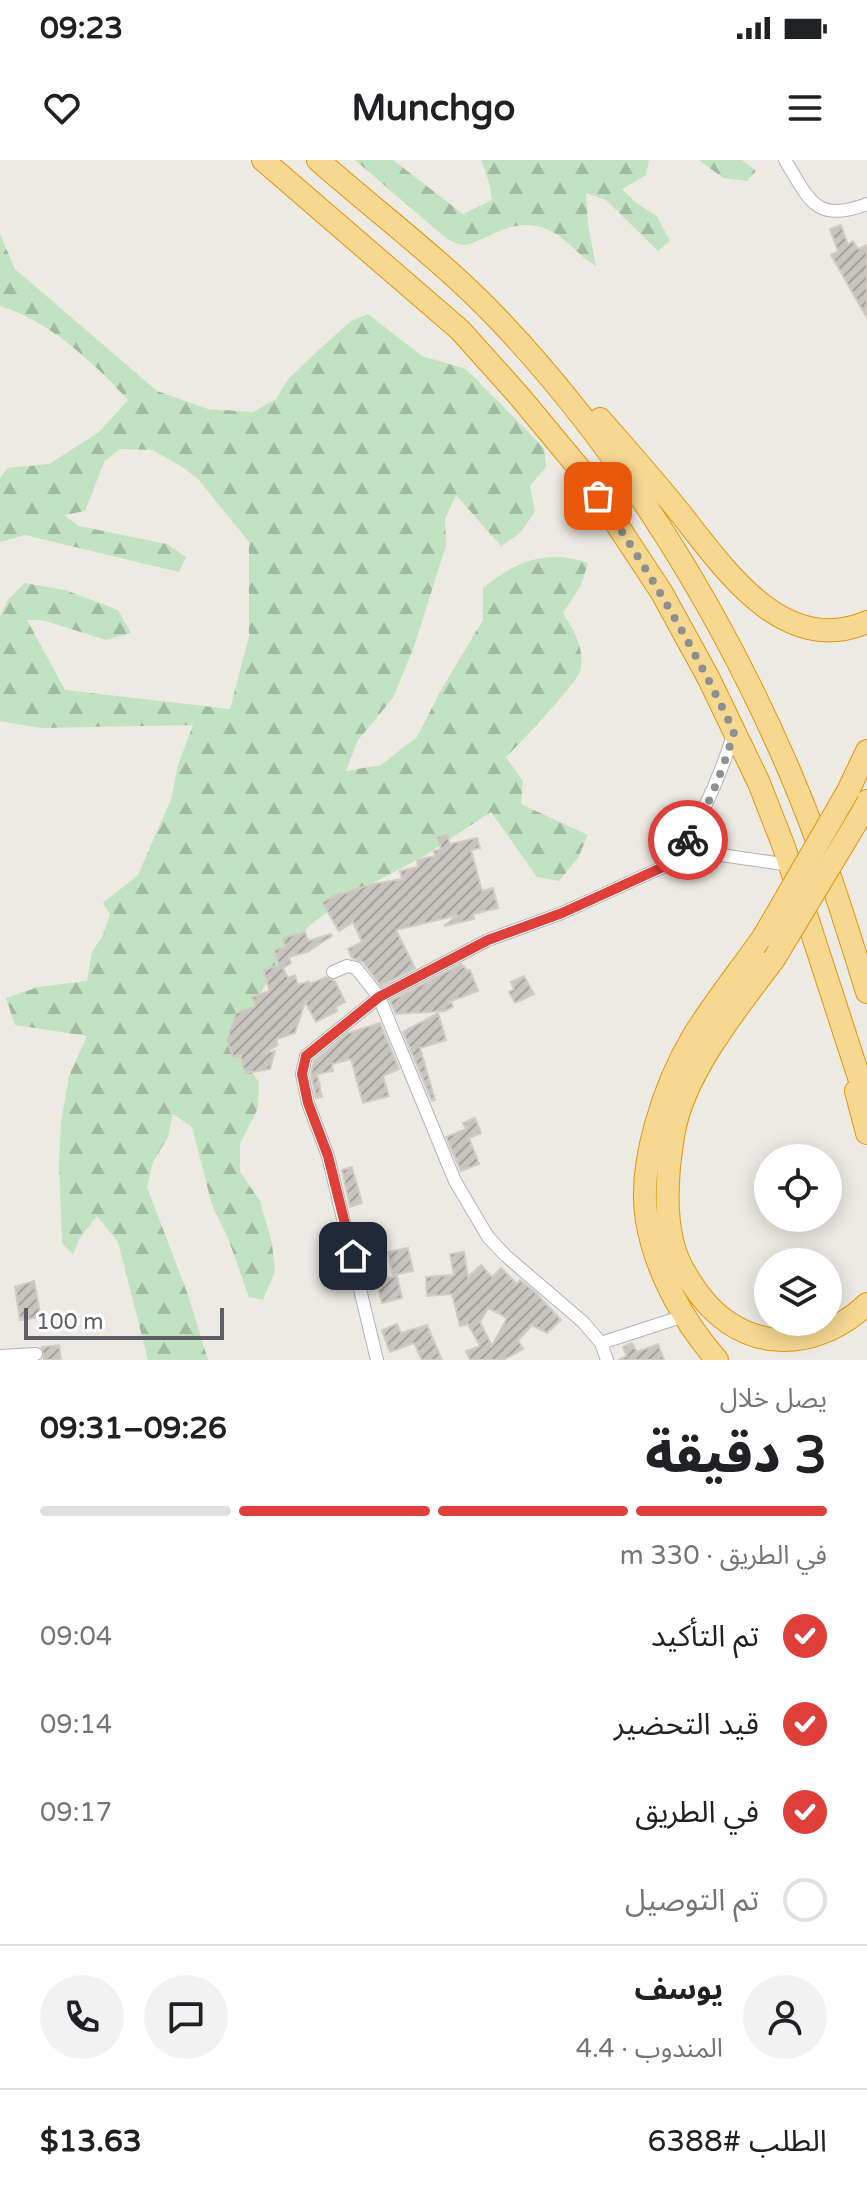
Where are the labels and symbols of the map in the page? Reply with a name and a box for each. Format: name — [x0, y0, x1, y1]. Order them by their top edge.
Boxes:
pin — [564, 462, 632, 530]
courier — [648, 800, 728, 880]
pin — [319, 1222, 387, 1290]
scale bar — [24, 1304, 224, 1340]

